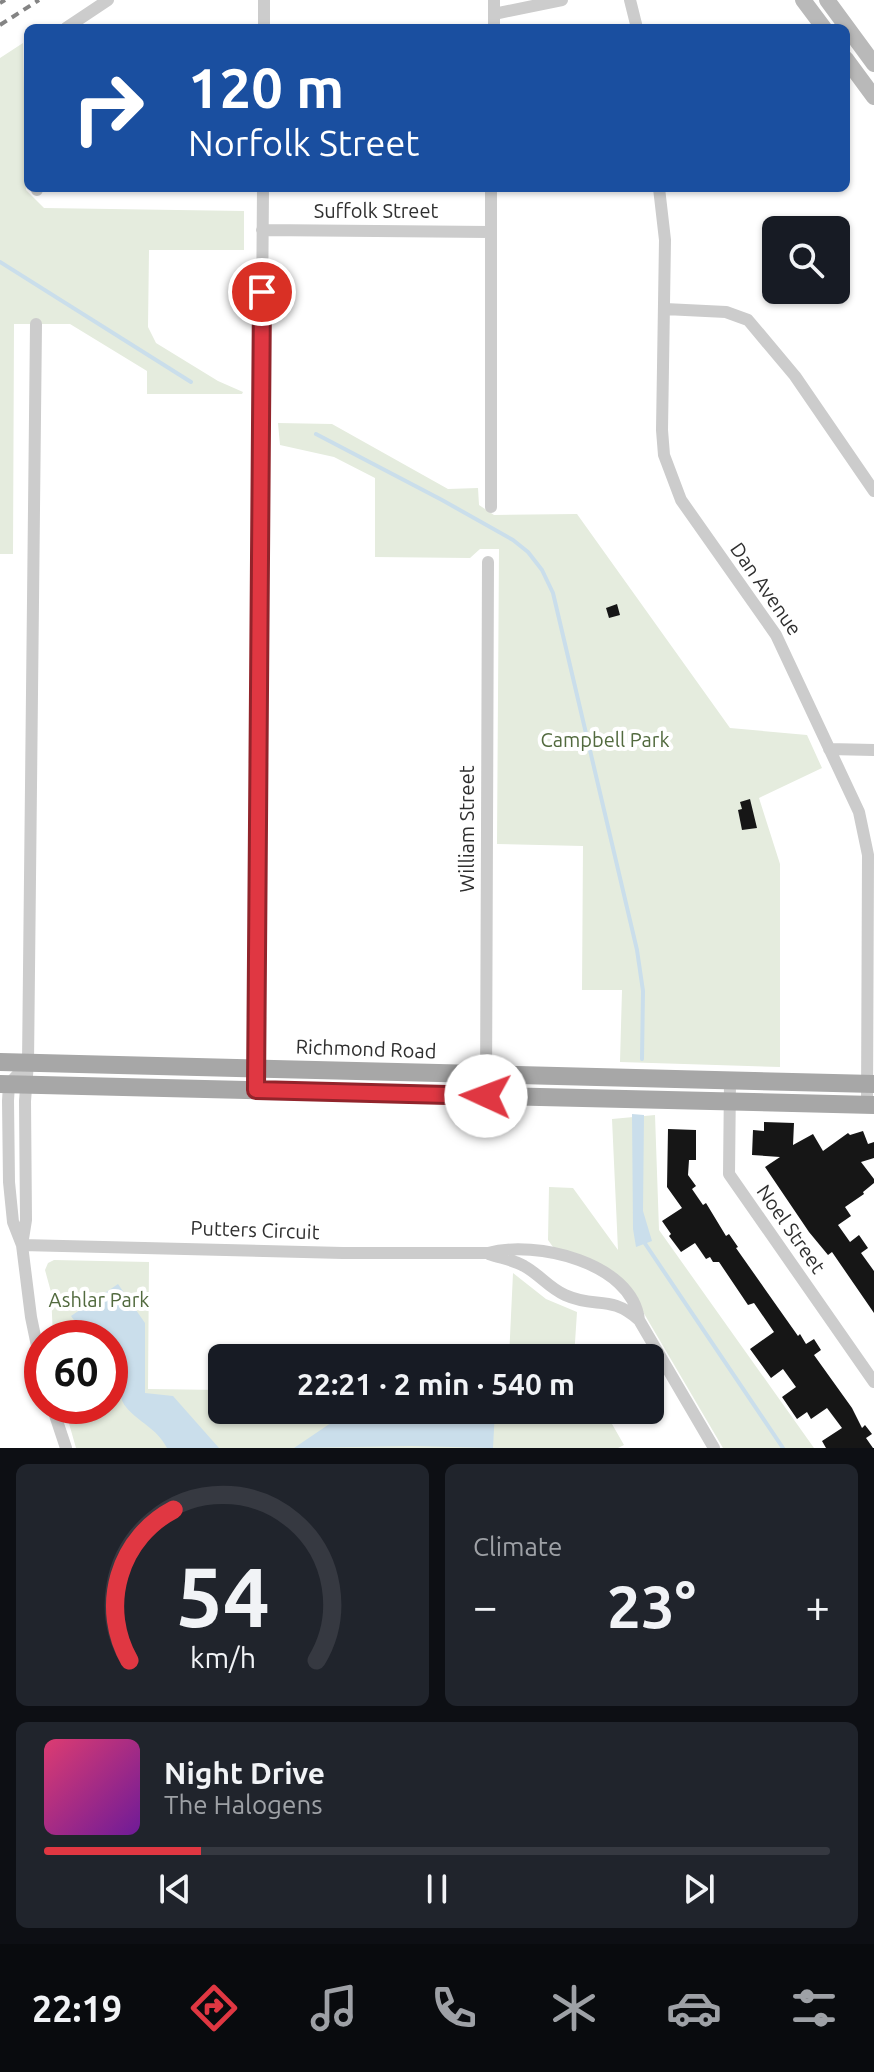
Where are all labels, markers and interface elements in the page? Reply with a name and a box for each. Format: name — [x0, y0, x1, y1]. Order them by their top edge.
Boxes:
icon: right — [56, 56, 160, 160]
text: 120 m — [188, 56, 344, 119]
text: Norfolk Street — [188, 122, 420, 163]
street label: Suffolk Street — [314, 199, 438, 222]
map controls — [762, 216, 850, 304]
button: search — [762, 216, 850, 304]
pin — [228, 258, 296, 326]
icon: arrive — [240, 270, 284, 314]
street label: Dan Avenue — [726, 538, 807, 639]
park label: Campbell Park — [540, 728, 670, 751]
street label: William Street — [455, 765, 478, 893]
street label: Richmond Road — [295, 1035, 437, 1062]
position arrow — [444, 1054, 528, 1138]
street label: Noel Street — [753, 1180, 830, 1277]
street label: Putters Circuit — [190, 1216, 320, 1243]
park label: Ashlar Park — [49, 1288, 149, 1311]
speed limit sign: 60 — [24, 1320, 128, 1424]
text: 22:21 · 2 min · 540 m — [297, 1367, 575, 1401]
text: Climate — [473, 1532, 562, 1561]
text: 54 — [176, 1549, 269, 1643]
text: 23° — [607, 1572, 696, 1639]
text: − — [473, 1581, 498, 1630]
text: + — [805, 1581, 830, 1630]
text: km/h — [190, 1641, 256, 1673]
text: Night Drive — [164, 1756, 325, 1790]
text: The Halogens — [164, 1790, 323, 1819]
icon: previous — [153, 1867, 197, 1911]
icon: pause — [415, 1867, 459, 1911]
icon: next — [677, 1867, 721, 1911]
icon: directions — [186, 1980, 242, 2036]
icon: music — [306, 1980, 362, 2036]
icon: phone — [426, 1980, 482, 2036]
icon: climate — [546, 1980, 602, 2036]
icon: car — [666, 1980, 722, 2036]
icon: filters — [786, 1980, 842, 2036]
text: 22:19 — [32, 1988, 122, 2029]

